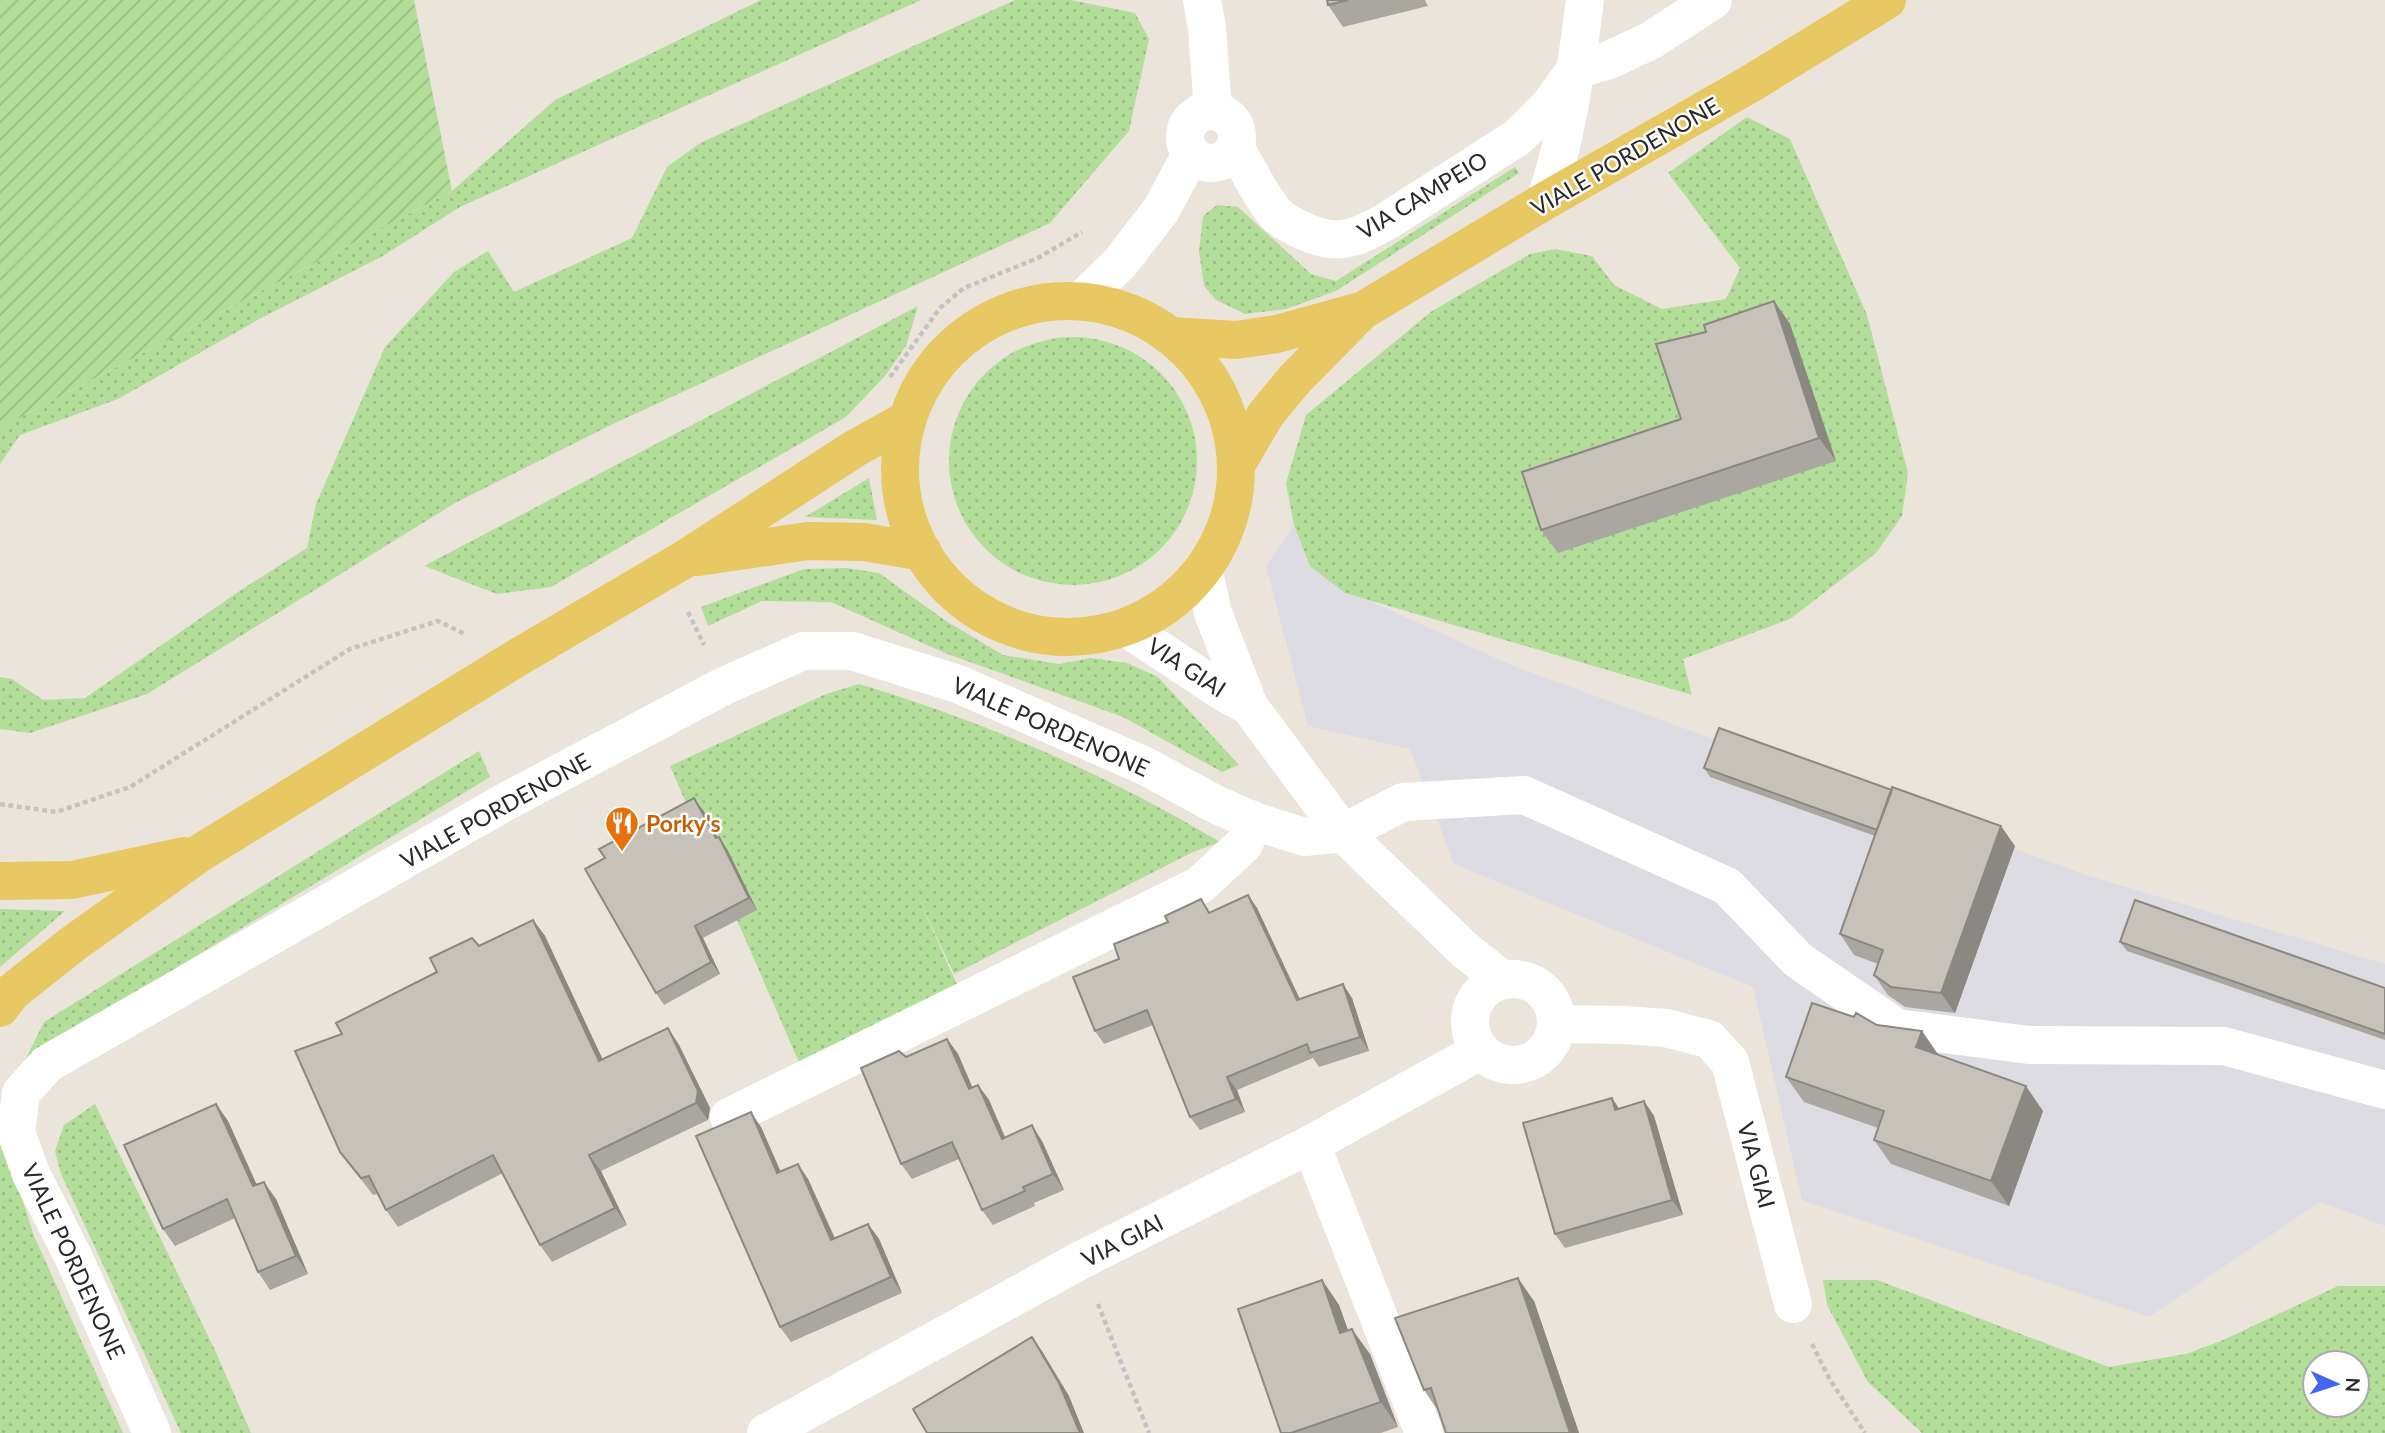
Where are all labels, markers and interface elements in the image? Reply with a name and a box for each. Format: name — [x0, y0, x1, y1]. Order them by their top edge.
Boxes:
street label: VIALE PORDENONE — [1526, 91, 1724, 221]
street label: VIA CAMPEIO — [1352, 145, 1492, 245]
street label: VIA GIAI — [1142, 631, 1232, 703]
street label: VIALE PORDENONE — [948, 670, 1154, 782]
street label: VIALE PORDENONE — [395, 746, 595, 874]
restaurant icon: Porky's — [603, 804, 641, 853]
place label: Porky's — [646, 809, 721, 837]
street label: VIA GIAI — [1732, 1119, 1782, 1211]
street label: VIALE PORDENONE — [16, 1159, 132, 1363]
street label: VIA GIAI — [1076, 1208, 1168, 1272]
north arrow — [2301, 1349, 2371, 1419]
text: N — [2342, 1377, 2365, 1393]

